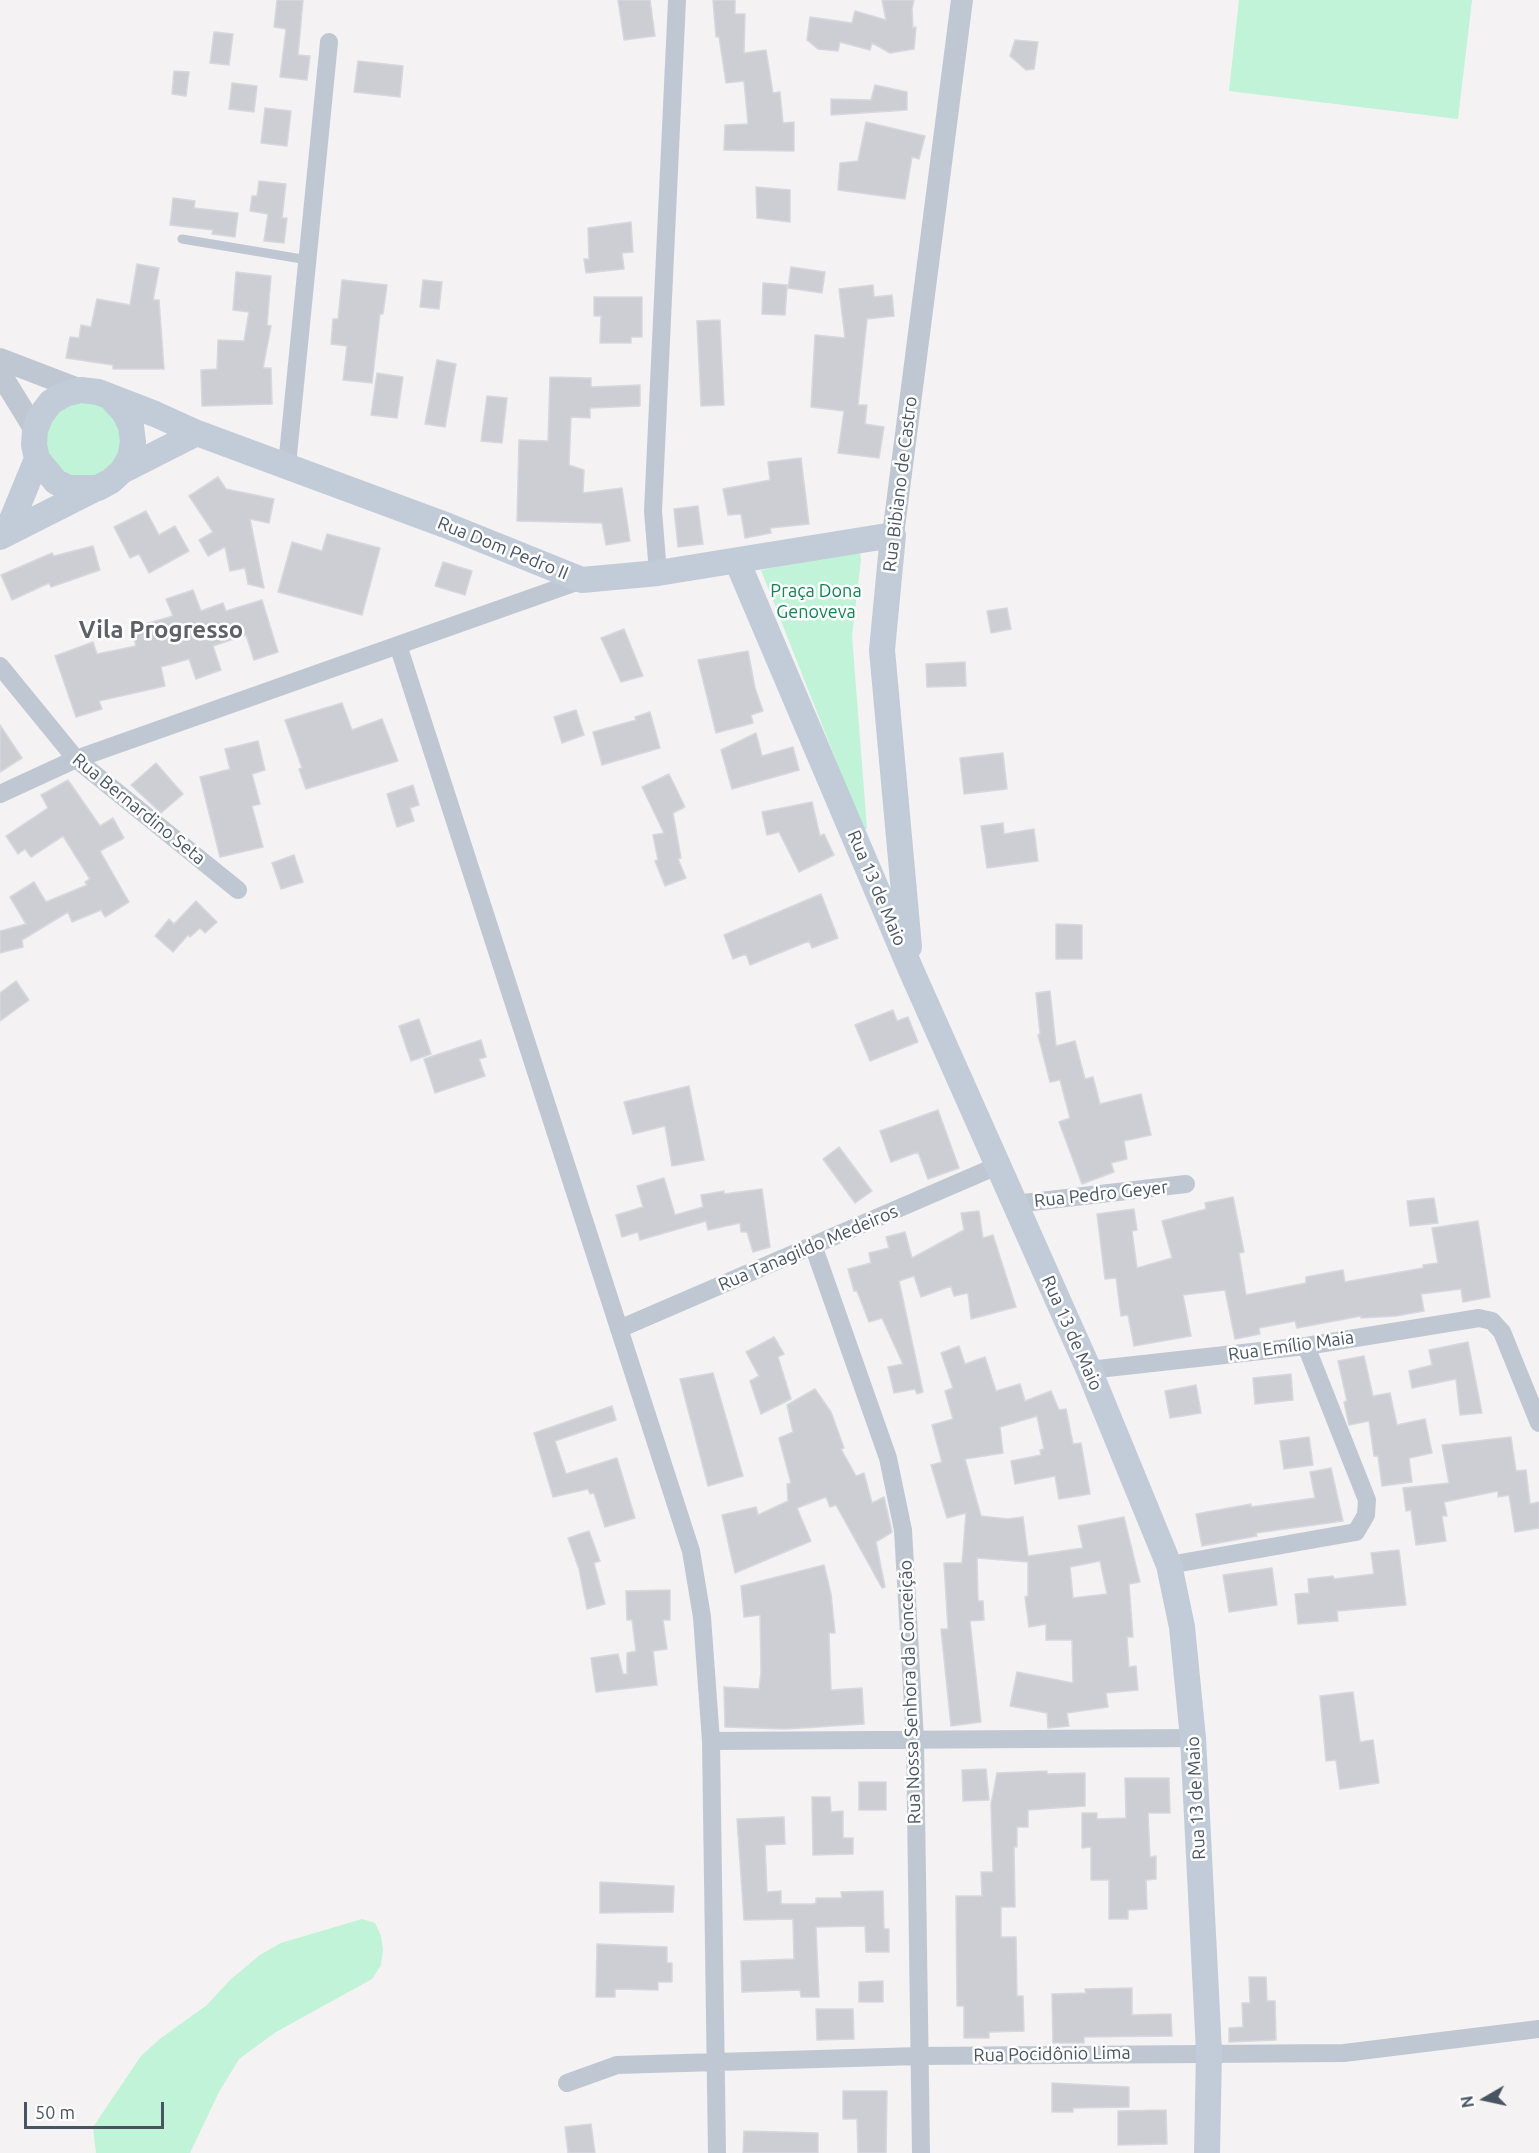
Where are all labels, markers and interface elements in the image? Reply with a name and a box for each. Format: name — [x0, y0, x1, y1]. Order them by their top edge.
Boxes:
street label: Rua Bibiano de Castro — [879, 395, 921, 573]
street label: Rua Dom Pedro II — [434, 512, 572, 584]
park label: Praça Dona Genoveva — [770, 580, 862, 622]
district label: Vila Progresso — [79, 616, 243, 644]
street label: Rua Bernardino Seta — [68, 749, 210, 869]
street label: Rua 13 de Maio — [843, 827, 911, 949]
street label: Rua Pedro Geyer — [1033, 1176, 1169, 1212]
street label: Rua Tanagildo Medeiros — [715, 1200, 901, 1296]
street label: Rua 13 de Maio — [1037, 1272, 1107, 1394]
street label: Rua Emílio Maia — [1227, 1326, 1355, 1366]
street label: Rua Nossa Senhora da Conceição — [895, 1560, 925, 1824]
street label: Rua 13 de Maio — [1182, 1736, 1210, 1860]
street label: Rua Pocidônio Lima — [973, 2042, 1131, 2066]
north arrow — [1455, 2069, 1515, 2129]
scale bar — [27, 2090, 166, 2128]
text: N — [1457, 2095, 1477, 2109]
text: 50 m — [35, 2102, 75, 2122]

